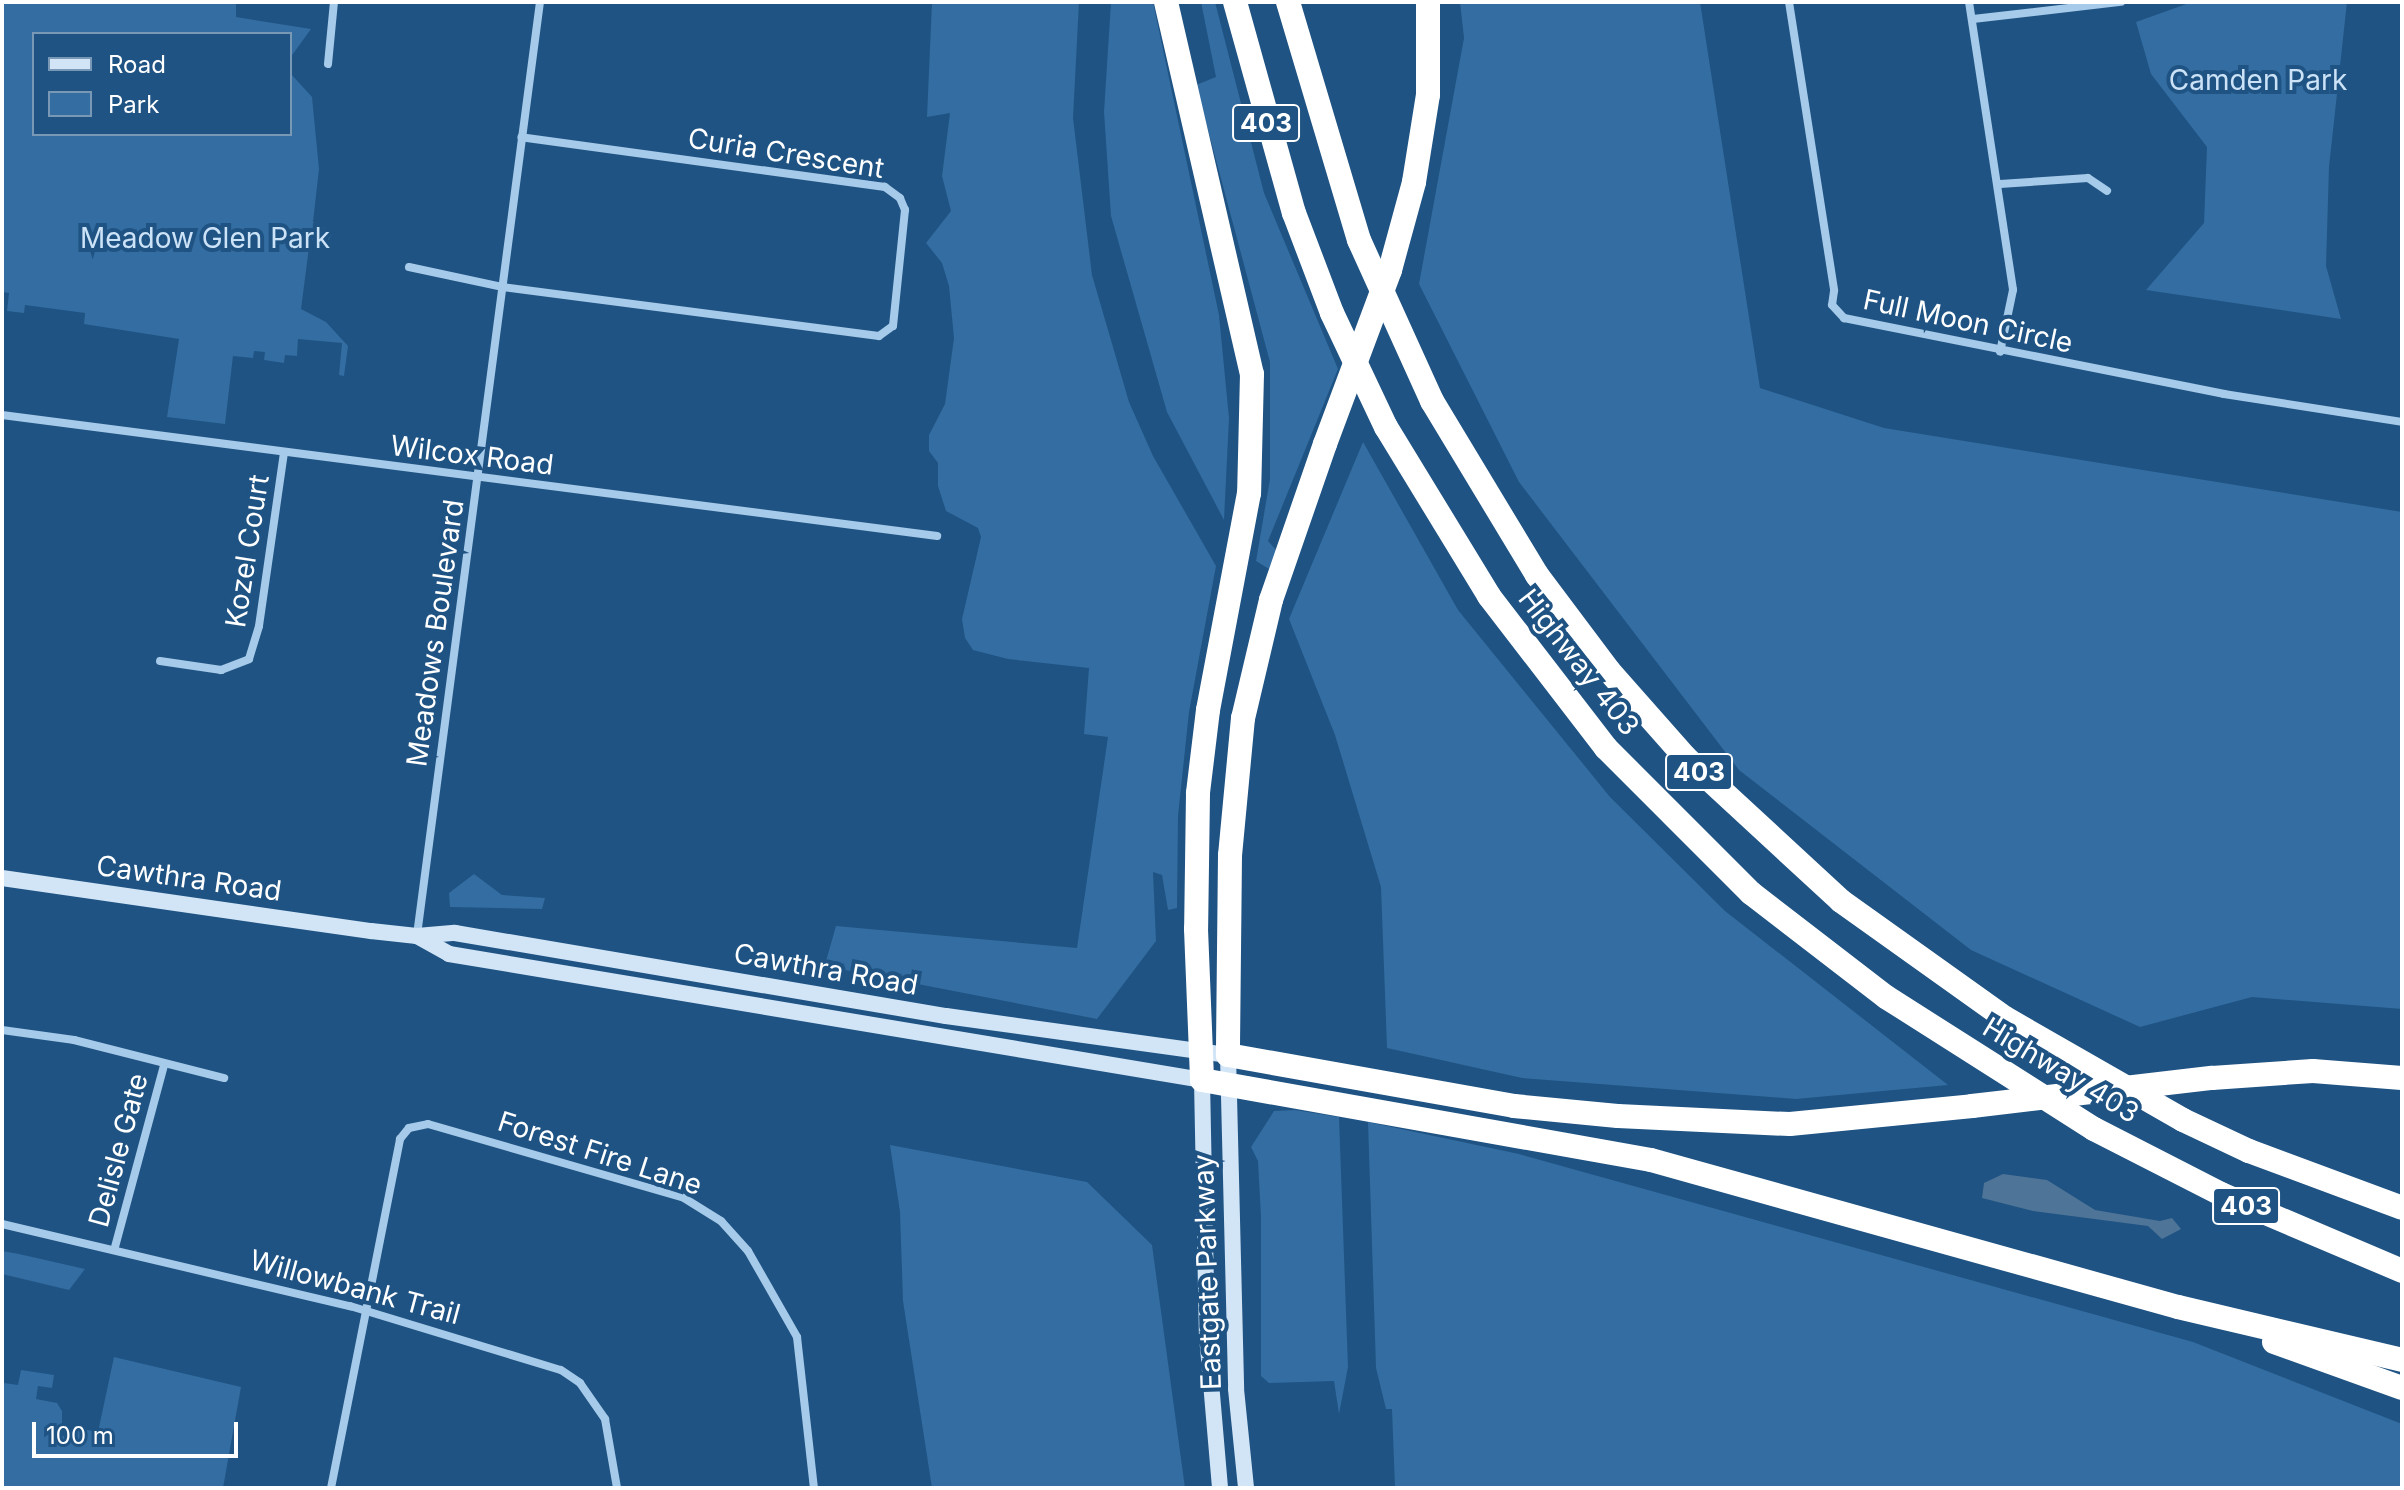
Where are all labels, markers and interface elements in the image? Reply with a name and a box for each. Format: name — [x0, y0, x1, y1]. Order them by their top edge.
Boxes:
legend — [32, 32, 292, 136]
text: Road — [108, 50, 166, 79]
park label: Camden Park — [2169, 63, 2347, 97]
text: Park — [108, 90, 159, 119]
road number: 403 — [1232, 101, 1300, 145]
street label: Curia Crescent — [686, 121, 886, 185]
park label: Meadow Glen Park — [80, 221, 330, 255]
street label: Full Moon Circle — [1860, 282, 2076, 360]
street label: Wilcox Road — [389, 428, 555, 482]
street label: Kozel Court — [218, 472, 276, 630]
street label: Meadows Boulevard — [400, 497, 470, 769]
street label: Highway 403 — [1512, 582, 1646, 742]
road number: 403 — [1665, 750, 1733, 794]
street label: Cawthra Road — [94, 848, 284, 908]
street label: Cawthra Road — [731, 936, 921, 1002]
street label: Highway 403 — [1977, 1010, 2145, 1130]
street label: Delisle Gate — [81, 1069, 155, 1231]
street label: Forest Fire Lane — [494, 1104, 706, 1202]
street label: Eastgate Parkway — [1186, 1153, 1228, 1391]
road number: 403 — [2212, 1184, 2280, 1228]
street label: Willowbank Trail — [246, 1243, 464, 1331]
scale bar — [36, 1406, 242, 1456]
text: 100 m — [46, 1421, 114, 1450]

